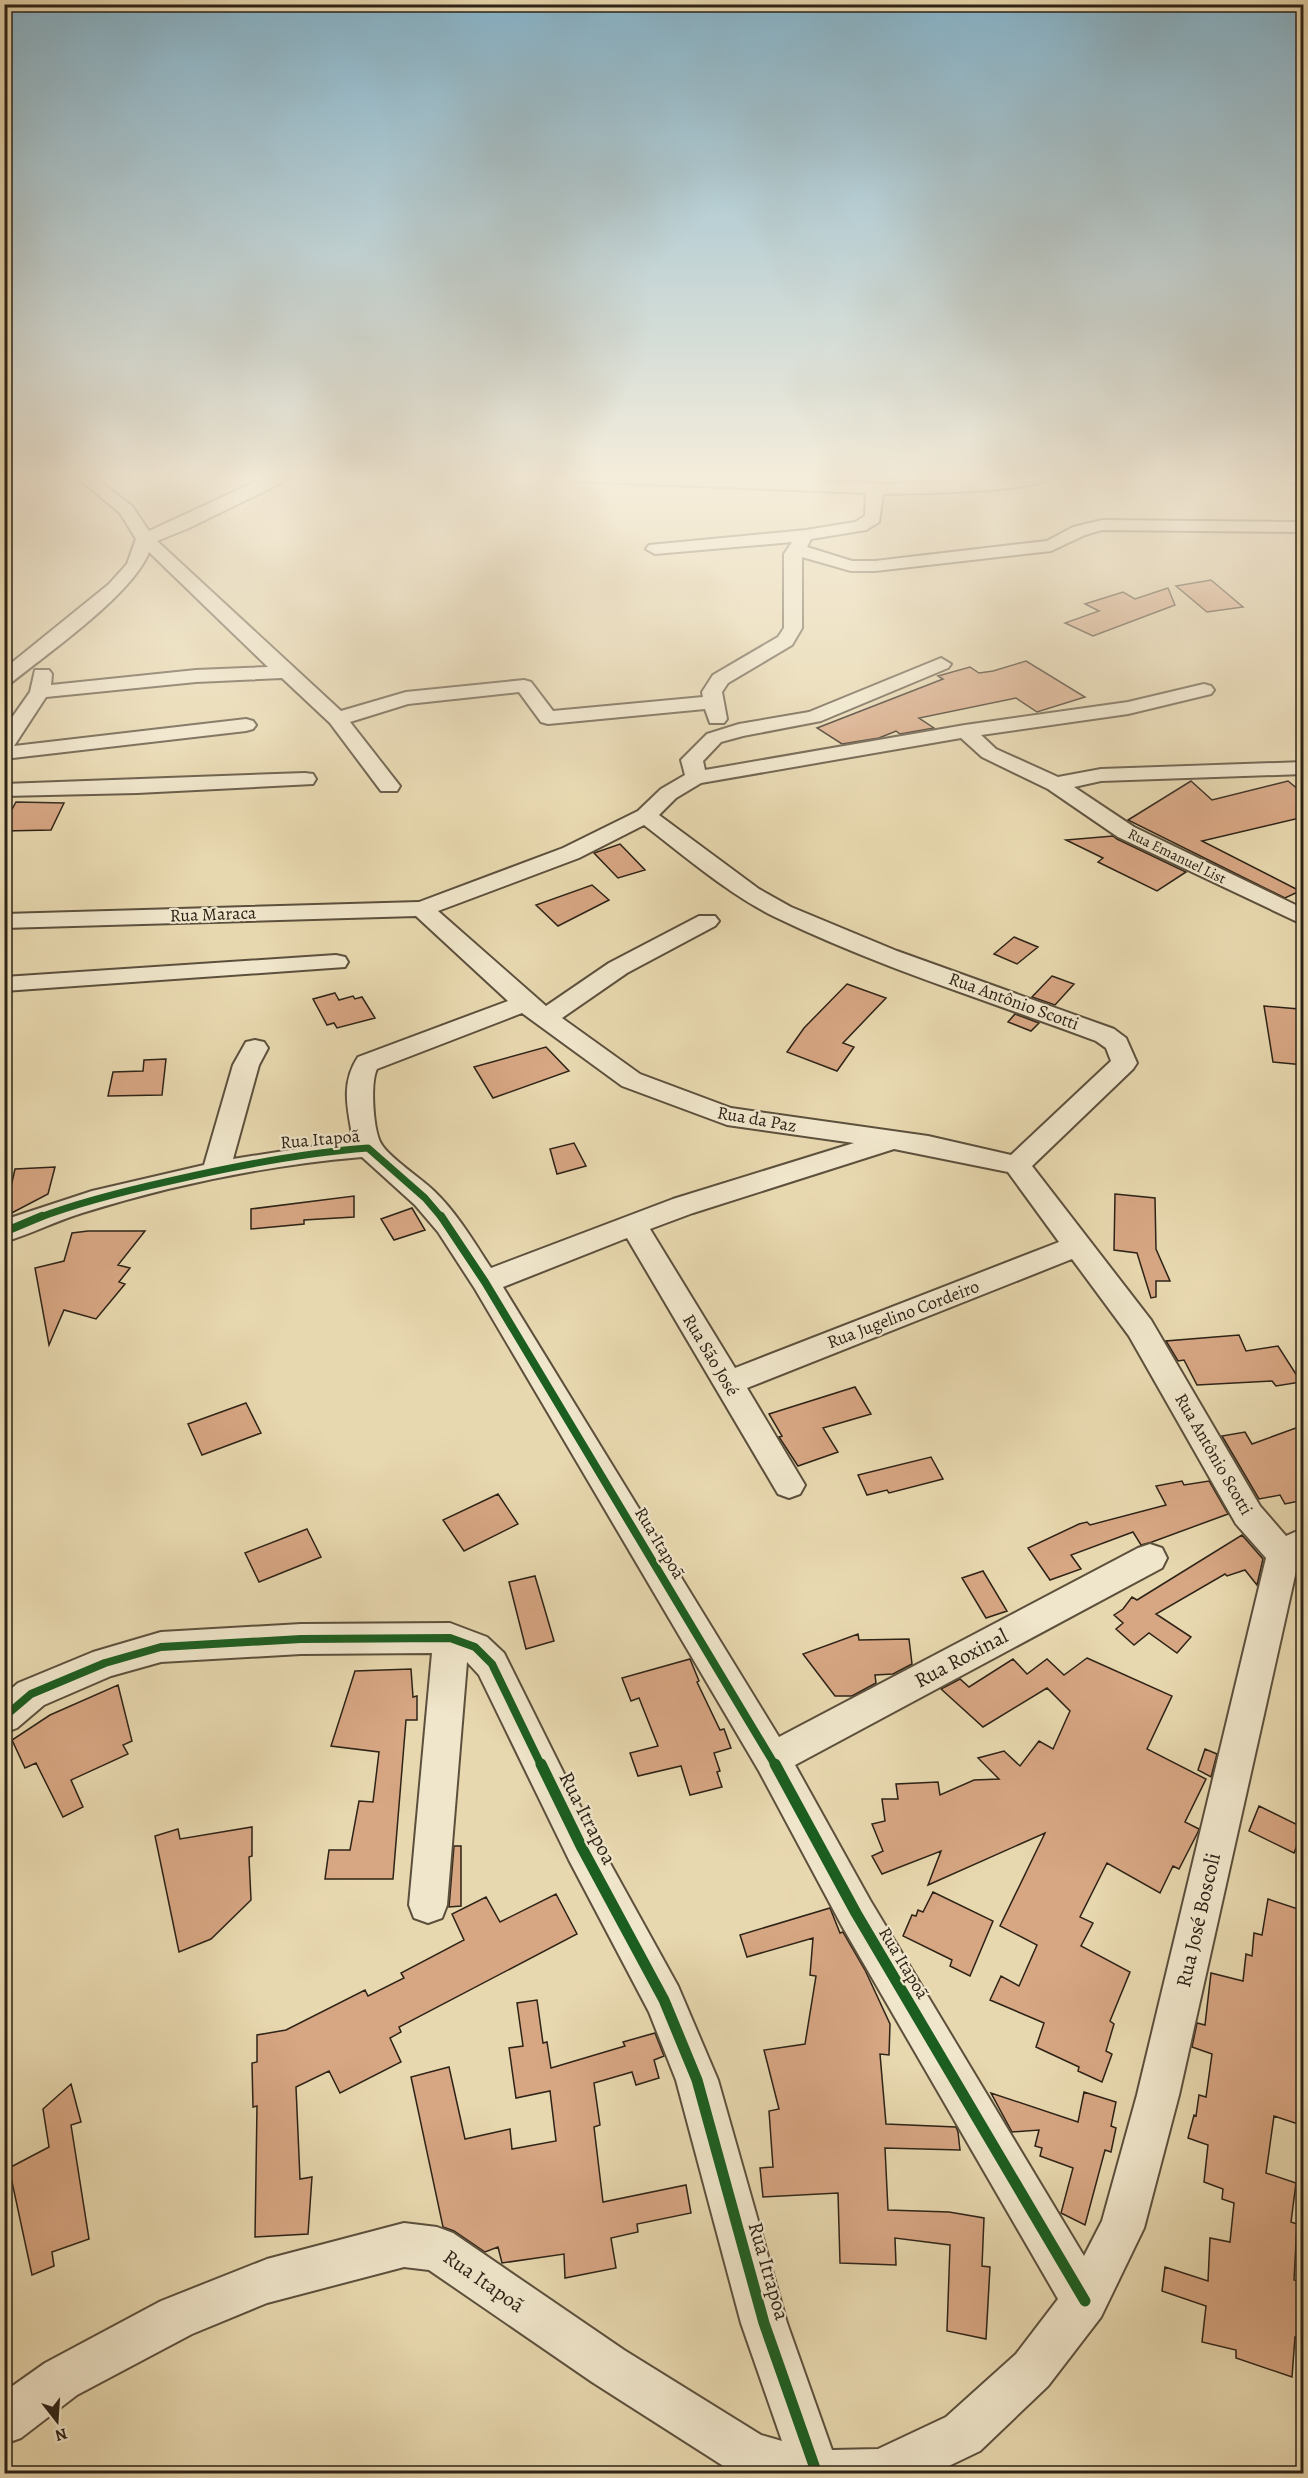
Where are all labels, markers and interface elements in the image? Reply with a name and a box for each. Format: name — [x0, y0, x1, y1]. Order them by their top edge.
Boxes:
street label: Rua Emanuel List — [1124, 824, 1230, 888]
street label: Rua Maraca — [169, 900, 257, 928]
street label: Rua Antônio Scotti — [946, 966, 1082, 1036]
street label: Rua da Paz — [716, 1100, 798, 1138]
street label: Rua Itapoã — [279, 1124, 361, 1154]
street label: Rua Jugelino Cordeiro — [823, 1274, 983, 1354]
street label: Rua São José — [677, 1310, 745, 1400]
street label: Rua Antônio Scotti — [1169, 1389, 1259, 1519]
street label: Rua Itapoã — [629, 1503, 691, 1584]
street label: Rua Roxinal — [909, 1622, 1013, 1694]
street label: Rua Itrapoa — [553, 1767, 623, 1870]
street label: Rua José Boscoli — [1169, 1850, 1227, 1990]
street label: Rua Itapoã — [873, 1923, 935, 2004]
street label: Rua Itrapoa — [742, 2219, 796, 2324]
street label: Rua Itapoã — [438, 2243, 530, 2319]
north arrow — [27, 2391, 87, 2451]
text: N — [52, 2422, 70, 2447]

